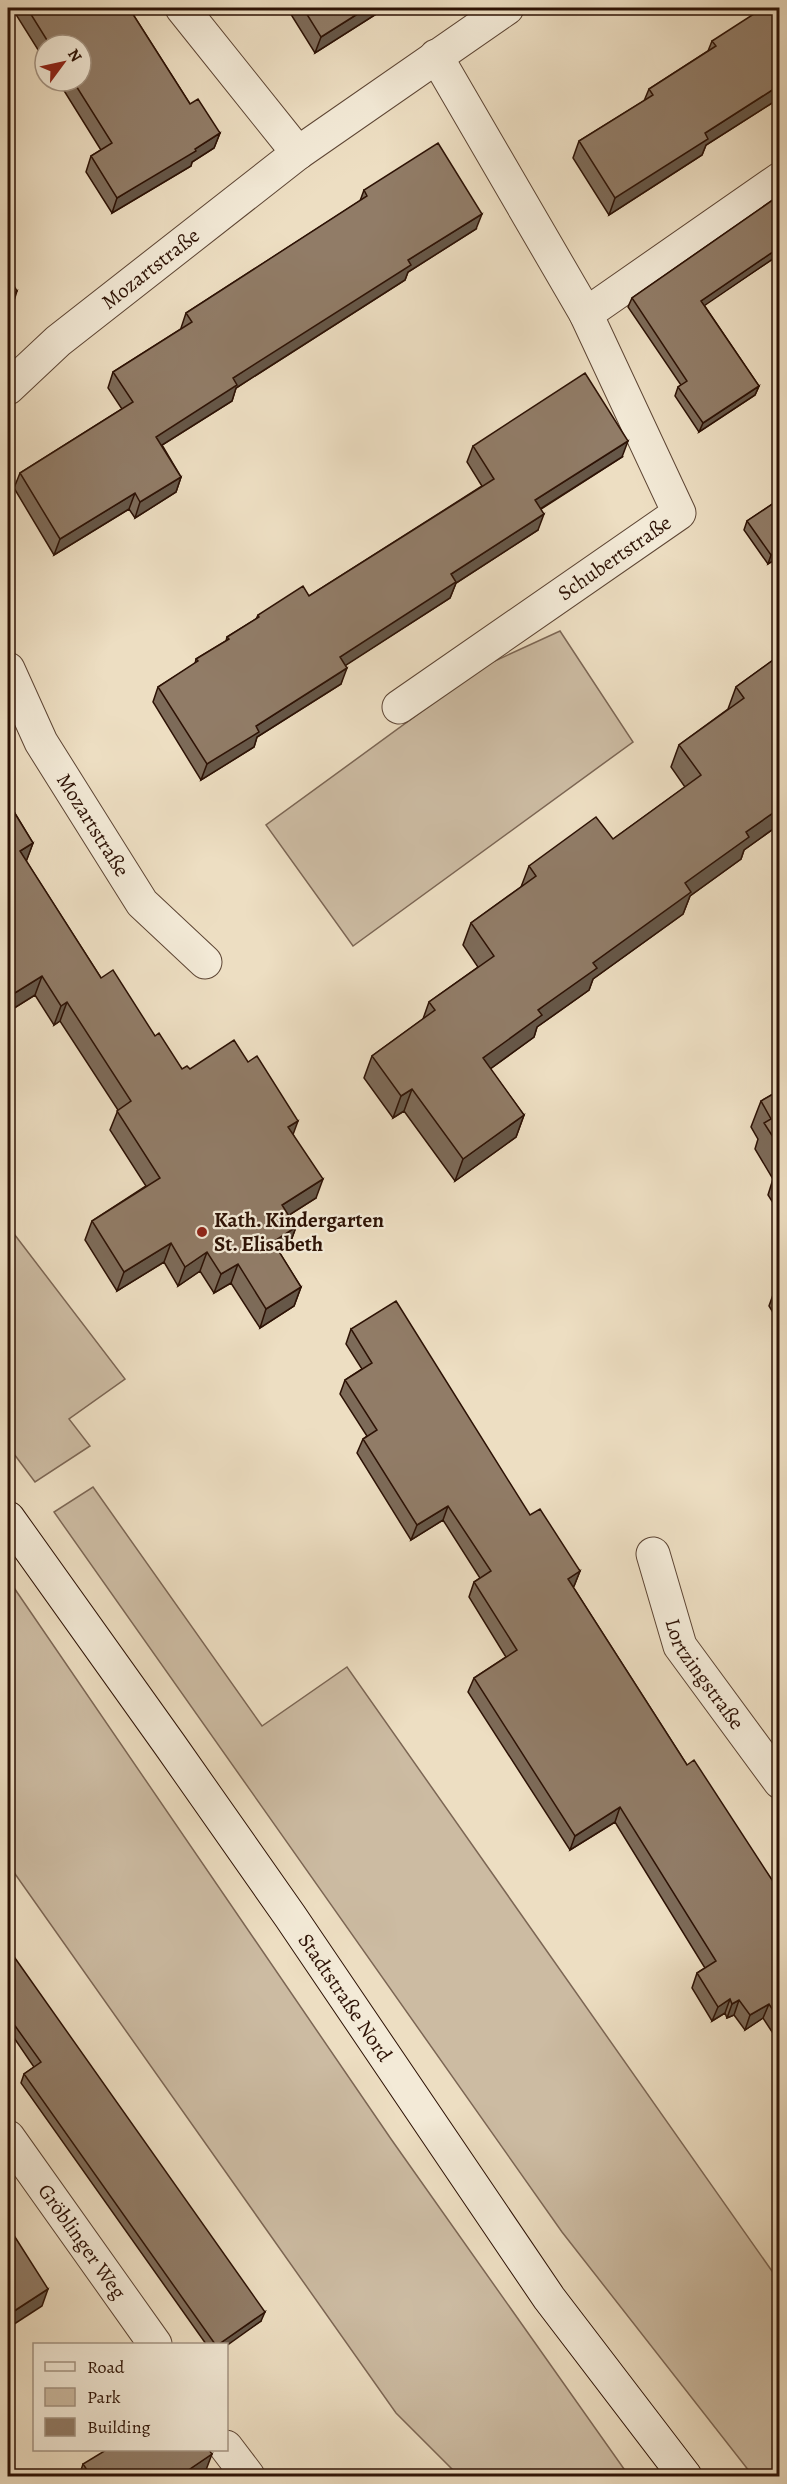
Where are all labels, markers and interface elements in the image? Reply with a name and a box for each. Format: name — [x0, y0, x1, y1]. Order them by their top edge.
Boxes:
north arrow — [33, 33, 93, 93]
text: N — [62, 44, 87, 67]
street label: Mozartstraße — [96, 221, 205, 316]
street label: Schubertstraße — [552, 509, 677, 607]
street label: Mozartstraße — [50, 768, 136, 882]
place label: Kath. Kindergarten St. Elisabeth — [214, 1206, 384, 1258]
marker: Kath. Kindergarten St. Elisabeth — [195, 1225, 209, 1239]
street label: Lortzingstraße — [659, 1615, 751, 1735]
street label: Stadtstraße Nord — [292, 1928, 399, 2068]
street label: Gröblinger Weg — [32, 2178, 133, 2305]
legend — [33, 2343, 228, 2451]
text: Road — [87, 2355, 125, 2379]
text: Park — [87, 2385, 121, 2409]
text: Building — [87, 2415, 151, 2439]

